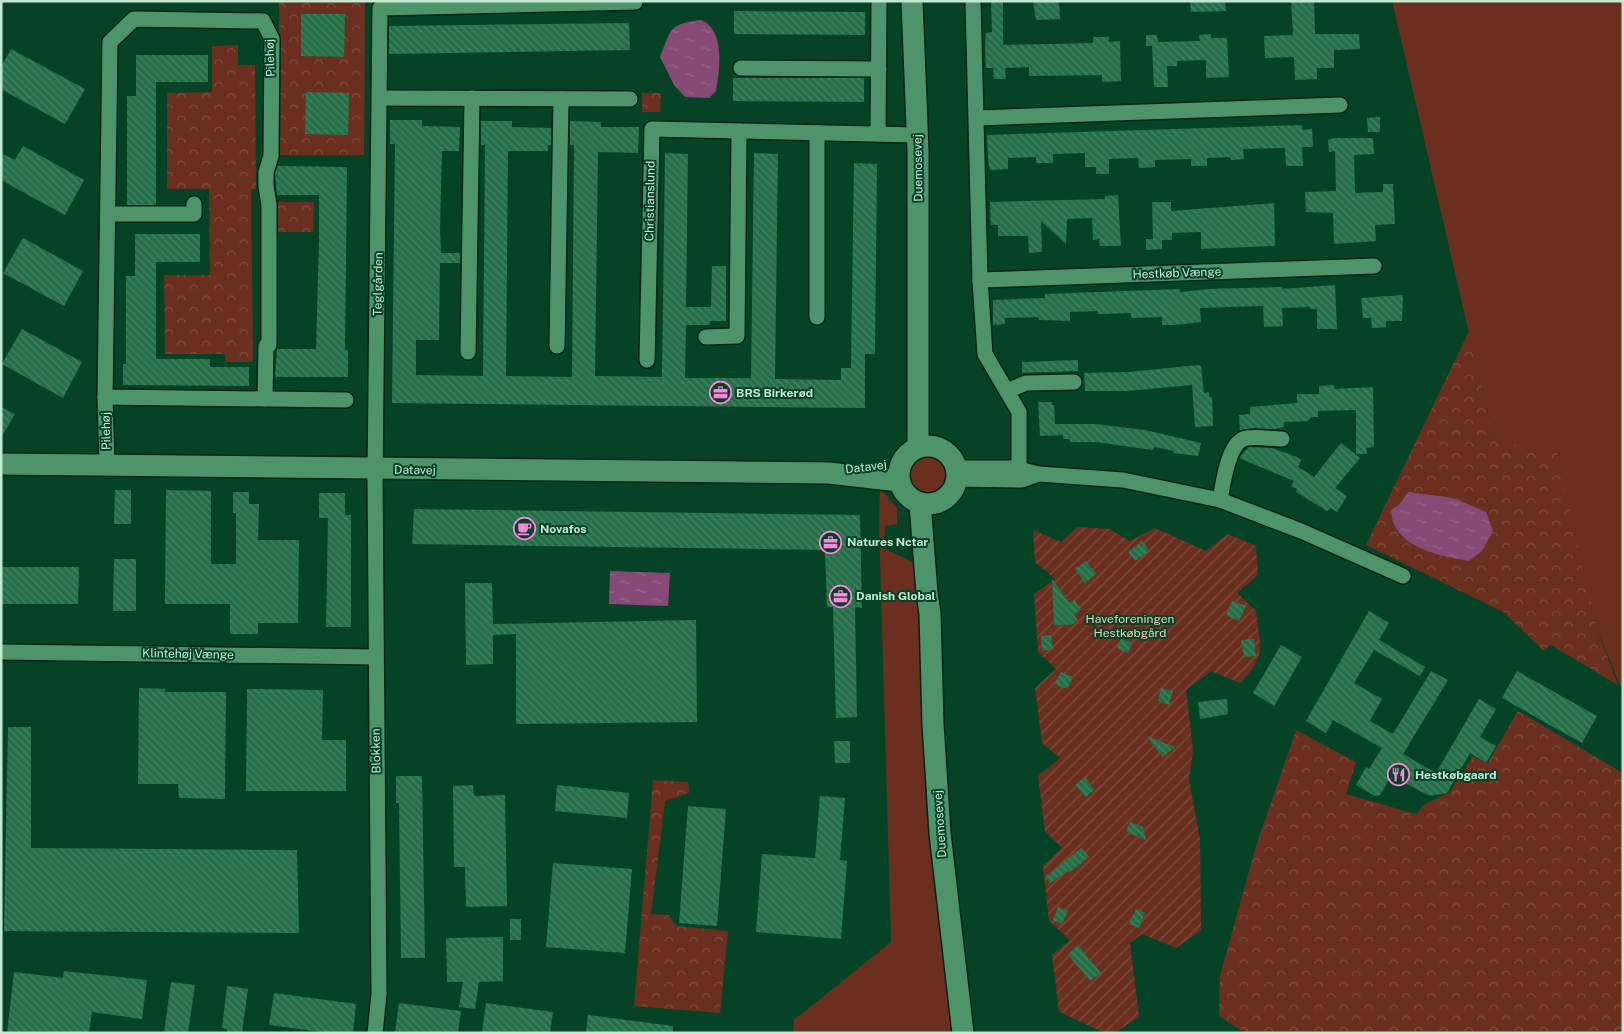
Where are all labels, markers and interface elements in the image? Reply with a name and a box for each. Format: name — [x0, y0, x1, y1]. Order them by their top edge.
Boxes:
street label: Pilehøj — [262, 39, 278, 77]
street label: Duemosevej — [910, 134, 926, 202]
street label: Christianslund — [642, 161, 658, 241]
street label: Teglgården — [370, 252, 386, 316]
street label: Hestkøb Vænge — [1132, 264, 1222, 282]
office icon: BRS Birkerød — [708, 381, 732, 405]
place label: BRS Birkerød — [736, 386, 813, 400]
street label: Pilehøj — [99, 412, 113, 450]
street label: Datavej — [844, 458, 888, 476]
street label: Datavej — [394, 463, 436, 477]
cafe icon: Novafos — [512, 517, 536, 541]
place label: Novafos — [540, 522, 587, 536]
office icon: Natures Nctar — [819, 530, 843, 554]
place label: Natures Nctar — [847, 535, 928, 549]
office icon: Danish Global — [828, 584, 852, 608]
place label: Danish Global — [856, 589, 936, 603]
park label: Haveforeningen Hestkøbgård — [1086, 612, 1174, 640]
street label: Klintehøj Vænge — [142, 646, 234, 662]
street label: Blokken — [369, 728, 383, 774]
restaurant icon: Hestkøbgaard — [1387, 763, 1411, 787]
place label: Hestkøbgaard — [1415, 768, 1497, 782]
street label: Duemosevej — [931, 790, 949, 858]

